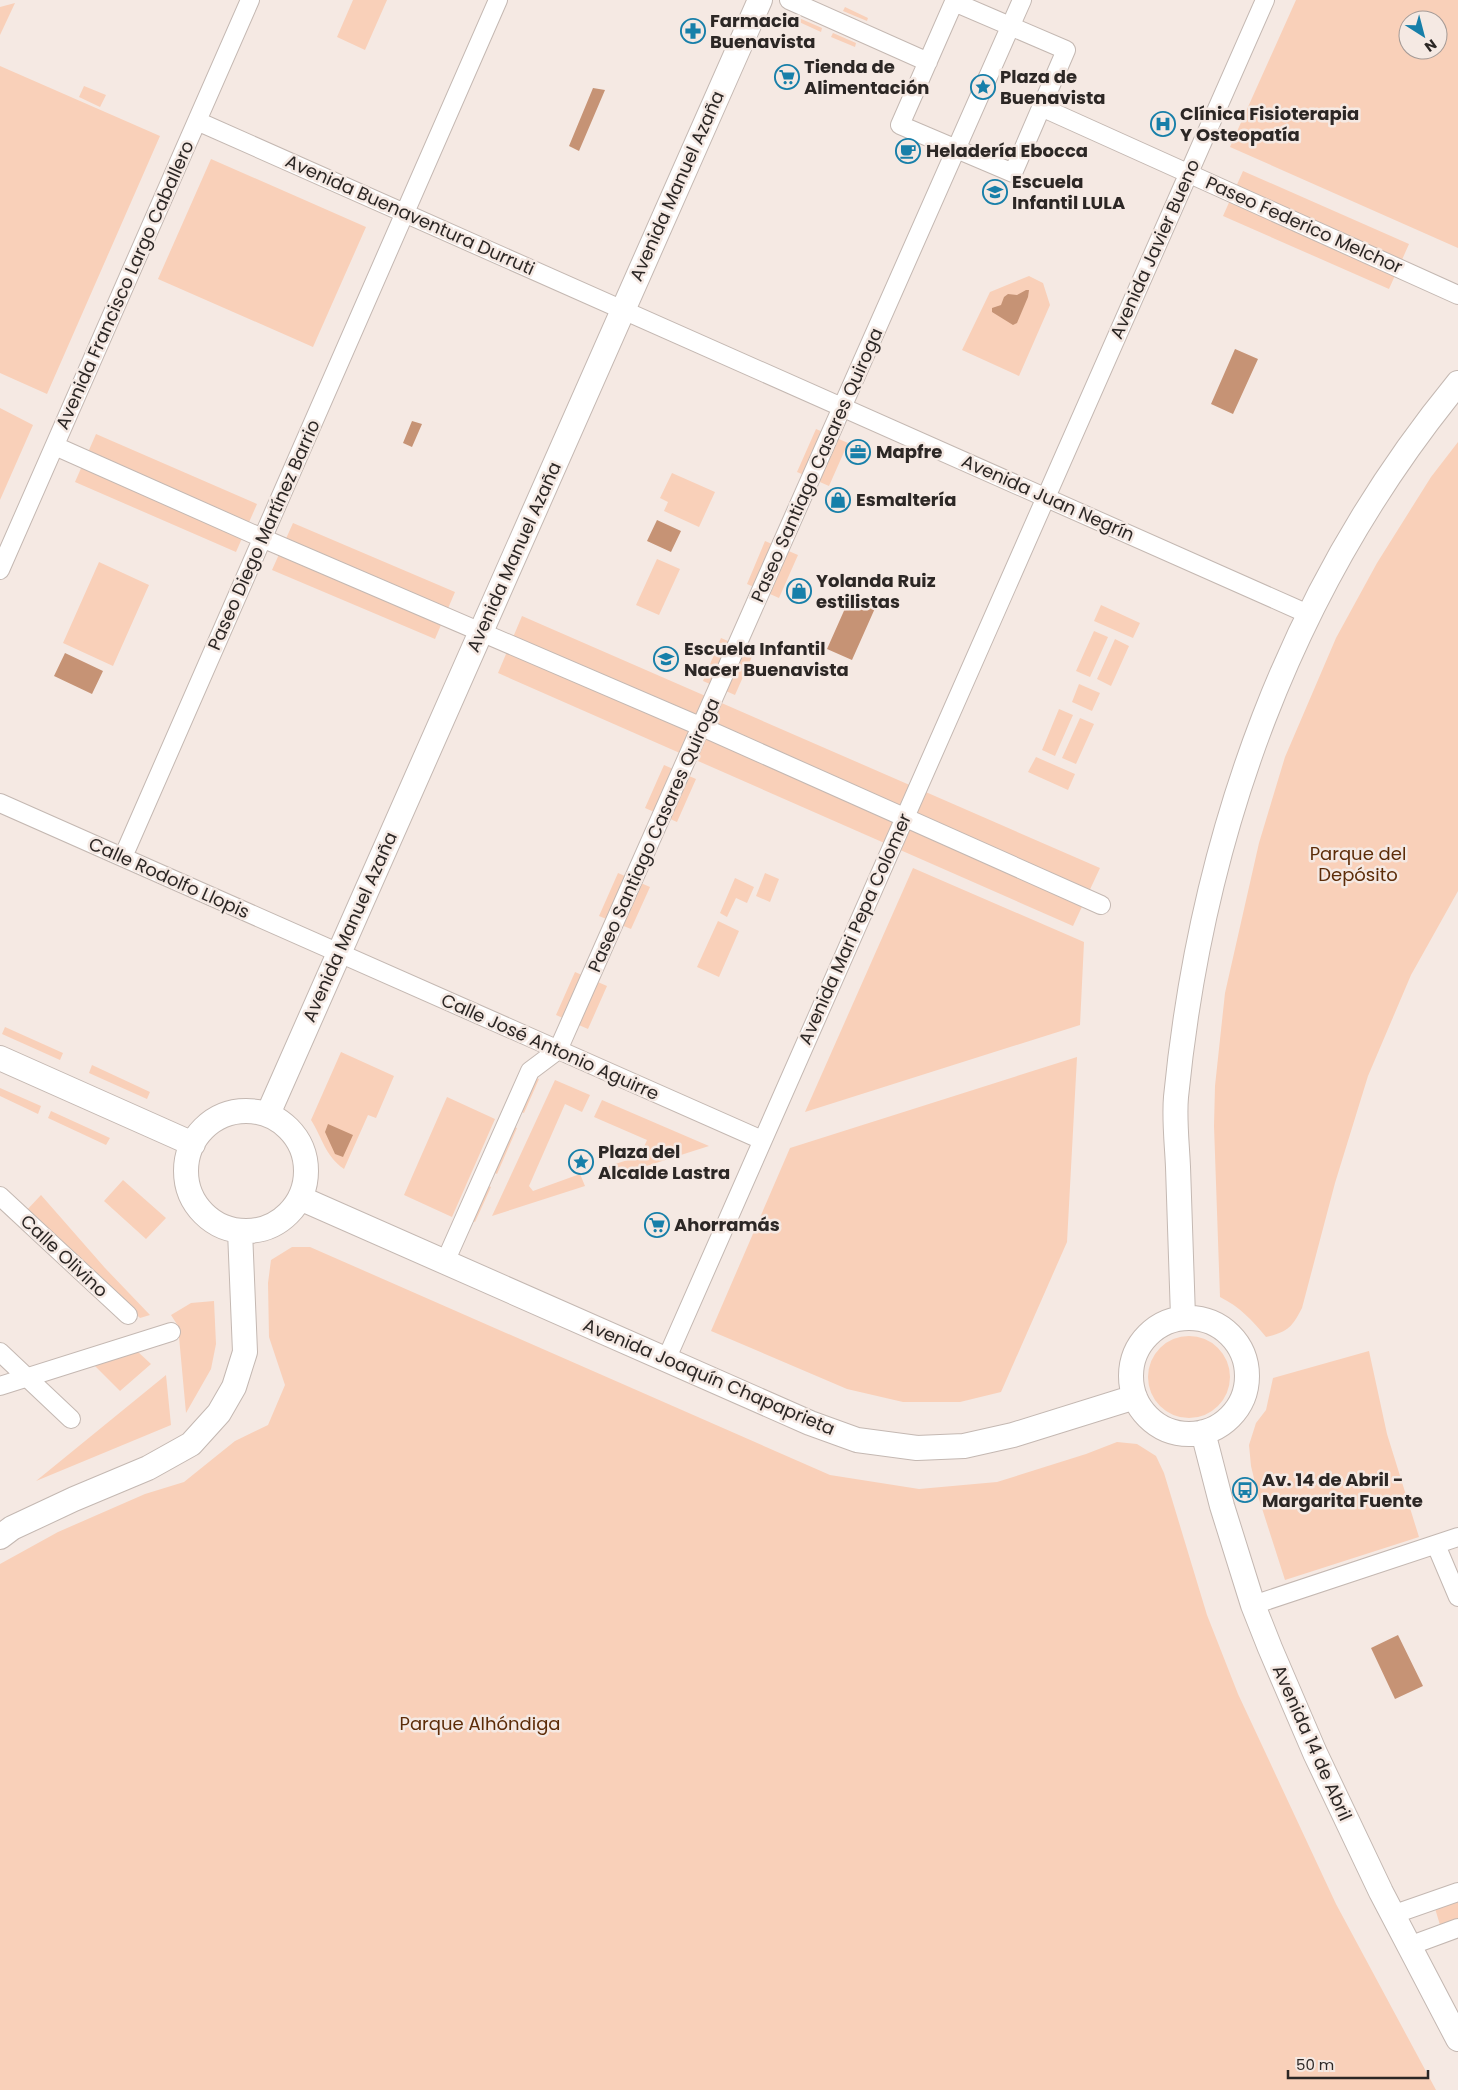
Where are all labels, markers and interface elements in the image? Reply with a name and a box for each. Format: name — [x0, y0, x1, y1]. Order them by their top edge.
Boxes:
place label: Farmacia Buenavista — [710, 8, 816, 54]
north arrow — [1398, 10, 1448, 60]
pharmacy icon: Farmacia Buenavista — [680, 18, 706, 44]
text: N — [1421, 34, 1441, 57]
place label: Tienda de Alimentación — [804, 54, 930, 100]
supermarket icon: Tienda de Alimentación — [774, 64, 800, 90]
place label: Plaza de Buenavista — [1000, 64, 1106, 110]
place icon: Plaza de Buenavista — [970, 74, 996, 100]
street label: Avenida Manuel Azaña — [623, 87, 730, 285]
place label: Clínica Fisioterapia Y Osteopatía — [1180, 101, 1359, 147]
hospital icon: Clínica Fisioterapia Y Osteopatía — [1150, 111, 1176, 137]
street label: Avenida Francisco Largo Caballero — [49, 136, 200, 433]
cafe icon: Heladería Ebocca — [895, 138, 921, 164]
place label: Heladería Ebocca — [926, 138, 1088, 163]
street label: Avenida Buenaventura Durruti — [282, 148, 539, 281]
street label: Avenida Javier Bueno — [1104, 155, 1205, 343]
place label: Escuela Infantil LULA — [1012, 169, 1125, 215]
street label: Paseo Federico Melchor — [1202, 170, 1407, 279]
school or university icon: Escuela Infantil LULA — [982, 179, 1008, 205]
street label: Paseo Santiago Casares Quiroga — [745, 324, 889, 606]
street label: Paseo Diego Martínez Barrio — [201, 416, 326, 654]
office icon: Mapfre — [845, 439, 871, 465]
place label: Mapfre — [876, 439, 942, 464]
street label: Avenida Juan Negrín — [958, 448, 1139, 547]
street label: Avenida Manuel Azaña — [460, 458, 567, 656]
shop icon: Esmaltería — [825, 487, 851, 513]
place label: Esmaltería — [856, 487, 956, 512]
place label: Yolanda Ruiz estilistas — [816, 568, 936, 614]
shop icon: Yolanda Ruiz estilistas — [786, 578, 812, 604]
place label: Escuela Infantil Nacer Buenavista — [684, 636, 849, 682]
school or university icon: Escuela Infantil Nacer Buenavista — [653, 646, 679, 672]
street label: Paseo Santiago Casares Quiroga — [582, 694, 726, 976]
street label: Avenida Mari Pepa Colomer — [792, 809, 917, 1048]
street label: Avenida Manuel Azaña — [296, 828, 403, 1026]
street label: Calle Rodolfo Llopis — [85, 831, 254, 924]
park label: Parque del Depósito — [1310, 841, 1406, 887]
street label: Calle José Antonio Aguirre — [437, 987, 663, 1106]
place label: Plaza del Alcalde Lastra — [598, 1139, 730, 1185]
place icon: Plaza del Alcalde Lastra — [568, 1149, 594, 1175]
street label: Calle Olivino — [15, 1208, 114, 1303]
supermarket icon: Ahorramás — [644, 1212, 670, 1238]
place label: Ahorramás — [674, 1212, 780, 1237]
street label: Avenida Joaquín Chapaprieta — [579, 1312, 839, 1441]
place label: Av. 14 de Abril - Margarita Fuente — [1262, 1467, 1423, 1513]
bus stop icon: Av. 14 de Abril - Margarita Fuente — [1232, 1477, 1258, 1503]
street label: Avenida 14 de Abril — [1267, 1661, 1358, 1825]
park label: Parque Alhóndiga — [399, 1711, 561, 1736]
scale bar — [1288, 2048, 1428, 2080]
text: 50 m — [1296, 2054, 1334, 2075]

